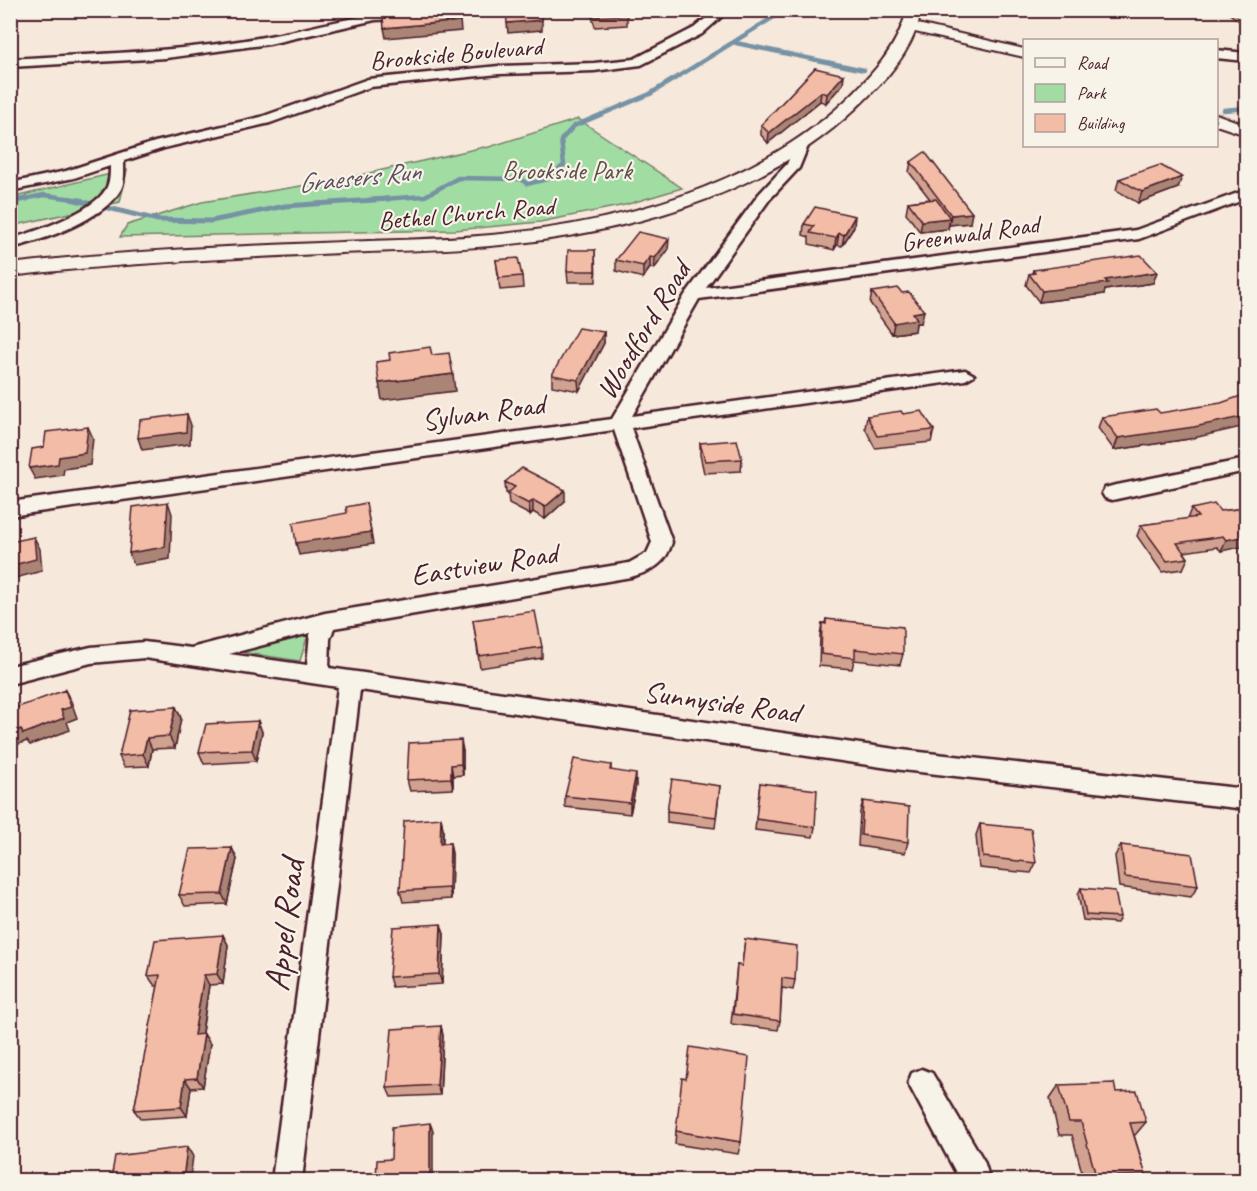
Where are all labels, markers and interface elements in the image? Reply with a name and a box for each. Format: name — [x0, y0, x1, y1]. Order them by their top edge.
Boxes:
street label: Brookside Boulevard — [368, 29, 548, 77]
legend — [1023, 39, 1218, 147]
text: Road — [1077, 52, 1110, 74]
text: Park — [1077, 82, 1107, 104]
text: Building — [1077, 112, 1126, 134]
water label: Graesers Run — [296, 153, 425, 200]
park label: Brookside Park — [502, 154, 634, 187]
street label: Bethel Church Road — [377, 189, 559, 238]
street label: Greenwald Road — [899, 207, 1045, 260]
street label: Woodford Road — [587, 251, 701, 406]
street label: Sylvan Road — [419, 384, 551, 439]
street label: Eastview Road — [408, 533, 564, 594]
street label: Sunnyside Road — [642, 672, 807, 732]
street label: Appel Road — [253, 851, 316, 994]

